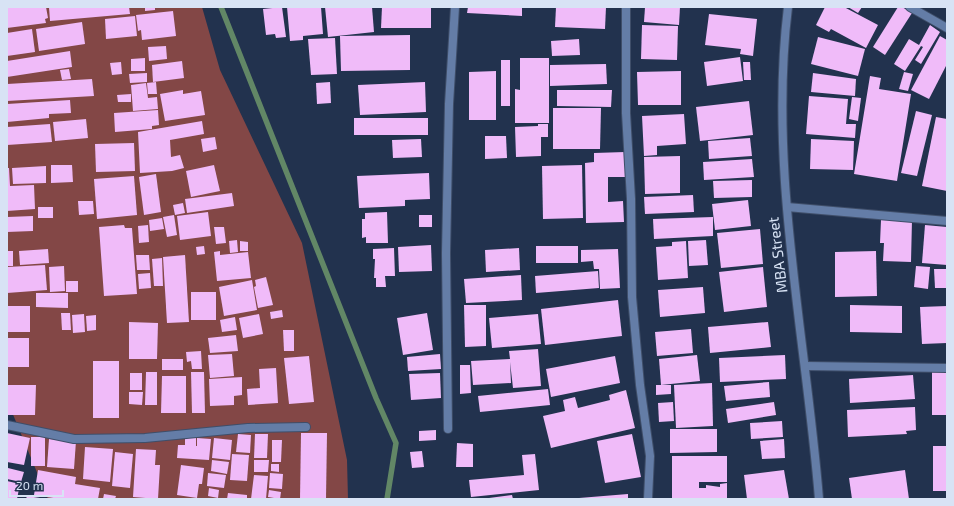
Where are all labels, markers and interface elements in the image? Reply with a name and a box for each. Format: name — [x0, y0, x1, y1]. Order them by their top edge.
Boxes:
street label: MBA Street — [763, 216, 791, 294]
scale bar — [10, 472, 63, 498]
text: 20 m — [16, 478, 43, 492]

